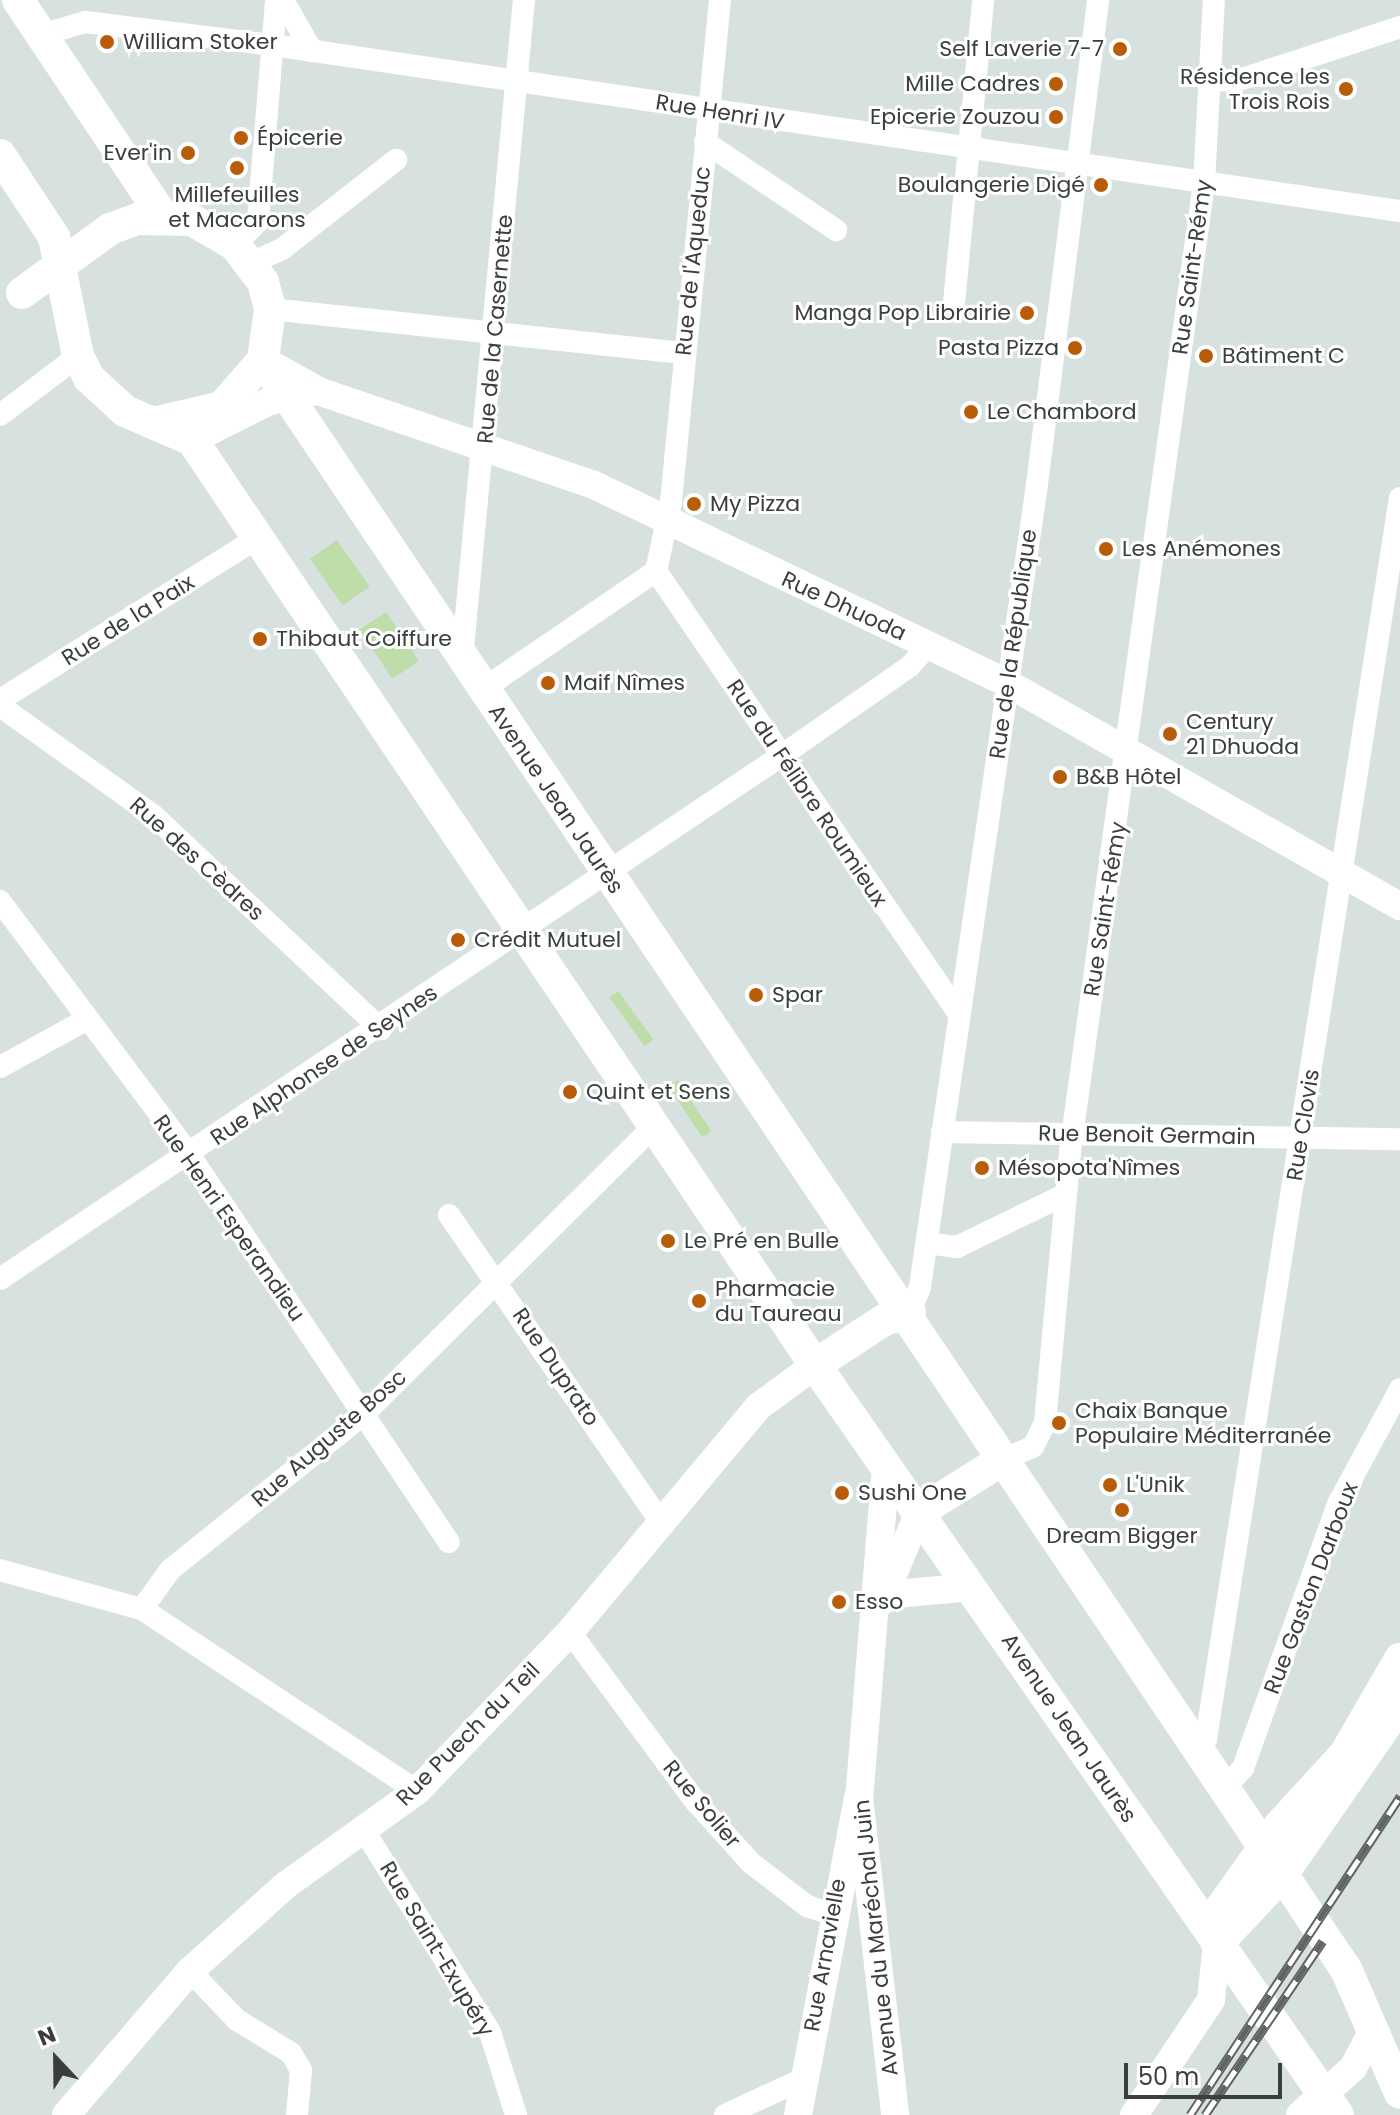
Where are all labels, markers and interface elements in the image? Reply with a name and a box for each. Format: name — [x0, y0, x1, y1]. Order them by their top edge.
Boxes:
place label: William Stoker — [123, 29, 278, 55]
marker: William Stoker — [98, 33, 116, 51]
place label: Self Laverie 7-7 — [939, 36, 1104, 62]
marker: Self Laverie 7-7 — [1111, 40, 1129, 58]
place label: Résidence les Trois Rois — [1180, 63, 1330, 114]
place label: Mille Cadres — [905, 71, 1040, 97]
marker: Mille Cadres — [1047, 75, 1065, 93]
marker: Résidence les Trois Rois — [1337, 80, 1355, 98]
street label: Rue Henri IV — [654, 89, 786, 135]
place label: Epicerie Zouzou — [870, 104, 1040, 130]
marker: Epicerie Zouzou — [1047, 108, 1065, 126]
place label: Épicerie — [257, 125, 343, 151]
marker: Épicerie — [232, 129, 250, 147]
place label: Ever'in — [104, 140, 172, 166]
marker: Ever'in — [179, 144, 197, 162]
marker: Millefeuilles et Macarons — [228, 159, 246, 177]
street label: Rue de l'Aqueduc — [670, 165, 716, 357]
place label: Boulangerie Digé — [898, 172, 1085, 198]
marker: Boulangerie Digé — [1092, 176, 1110, 194]
street label: Rue Saint-Rémy — [1167, 178, 1217, 356]
place label: Millefeuilles et Macarons — [168, 181, 306, 232]
street label: Rue de la Casernette — [472, 213, 518, 445]
place label: Manga Pop Librairie — [794, 300, 1011, 326]
marker: Manga Pop Librairie — [1018, 304, 1036, 322]
place label: Pasta Pizza — [938, 335, 1059, 361]
marker: Pasta Pizza — [1066, 339, 1084, 357]
place label: Bâtiment C — [1222, 343, 1345, 369]
marker: Bâtiment C — [1197, 347, 1215, 365]
place label: Le Chambord — [987, 399, 1137, 425]
marker: Le Chambord — [962, 403, 980, 421]
place label: My Pizza — [710, 491, 800, 517]
marker: My Pizza — [685, 495, 703, 513]
street label: Rue de la République — [984, 527, 1042, 761]
place label: Les Anémones — [1122, 536, 1281, 562]
marker: Les Anémones — [1097, 540, 1115, 558]
street label: Rue Dhuoda — [777, 566, 911, 646]
street label: Rue de la Paix — [57, 569, 199, 671]
place label: Thibaut Coiffure — [276, 626, 452, 652]
marker: Thibaut Coiffure — [251, 630, 269, 648]
place label: Maif Nîmes — [564, 670, 685, 696]
marker: Maif Nîmes — [539, 674, 557, 692]
street label: Rue du Félibre Roumieux — [721, 675, 893, 911]
street label: Avenue Jean Jaurès — [483, 699, 629, 899]
place label: Century 21 Dhuoda — [1186, 708, 1299, 760]
marker: Century 21 Dhuoda — [1161, 725, 1179, 743]
place label: B&B Hôtel — [1076, 764, 1181, 790]
marker: B&B Hôtel — [1051, 768, 1069, 786]
street label: Rue des Cèdres — [124, 792, 270, 926]
street label: Rue Saint-Rémy — [1078, 820, 1132, 998]
place label: Crédit Mutuel — [474, 927, 621, 953]
marker: Crédit Mutuel — [449, 931, 467, 949]
street label: Rue Alphonse de Seynes — [206, 979, 442, 1151]
place label: Spar — [772, 982, 823, 1008]
marker: Spar — [747, 986, 765, 1004]
street label: Rue Clovis — [1281, 1067, 1325, 1183]
place label: Quint et Sens — [586, 1079, 730, 1105]
marker: Quint et Sens — [561, 1083, 579, 1101]
street label: Rue Henri Esperandieu — [148, 1110, 310, 1326]
street label: Rue Benoit Germain — [1038, 1120, 1256, 1150]
place label: Mésopota'Nîmes — [998, 1155, 1180, 1181]
marker: Mésopota'Nîmes — [973, 1159, 991, 1177]
place label: Le Pré en Bulle — [684, 1228, 839, 1254]
marker: Le Pré en Bulle — [659, 1232, 677, 1250]
place label: Pharmacie du Taureau — [715, 1275, 841, 1326]
marker: Pharmacie du Taureau — [690, 1292, 708, 1310]
street label: Rue Duprato — [507, 1303, 605, 1431]
street label: Rue Auguste Bosc — [246, 1364, 412, 1512]
place label: Chaix Banque Populaire Méditerranée — [1075, 1397, 1331, 1448]
marker: Chaix Banque Populaire Méditerranée — [1050, 1414, 1068, 1432]
place label: L'Unik — [1126, 1472, 1185, 1498]
marker: L'Unik — [1101, 1476, 1119, 1494]
street label: Rue Gaston Darboux — [1258, 1478, 1364, 1698]
place label: Sushi One — [858, 1480, 967, 1506]
marker: Sushi One — [833, 1484, 851, 1502]
marker: Dream Bigger — [1113, 1501, 1131, 1519]
place label: Dream Bigger — [1046, 1523, 1198, 1549]
place label: Esso — [855, 1589, 903, 1615]
marker: Esso — [830, 1593, 848, 1611]
street label: Avenue Jean Jaurès — [996, 1628, 1142, 1828]
street label: Rue Puech du Teil — [391, 1657, 545, 1811]
street label: Rue Solier — [658, 1755, 746, 1853]
street label: Avenue du Maréchal Juin — [848, 1798, 904, 2078]
street label: Rue Saint-Exupéry — [374, 1857, 500, 2041]
street label: Rue Arnavielle — [799, 1876, 851, 2034]
north arrow — [16, 2019, 96, 2099]
text: N — [33, 2019, 60, 2054]
scale bar — [1128, 2047, 1286, 2097]
text: 50 m — [1138, 2060, 1199, 2093]

